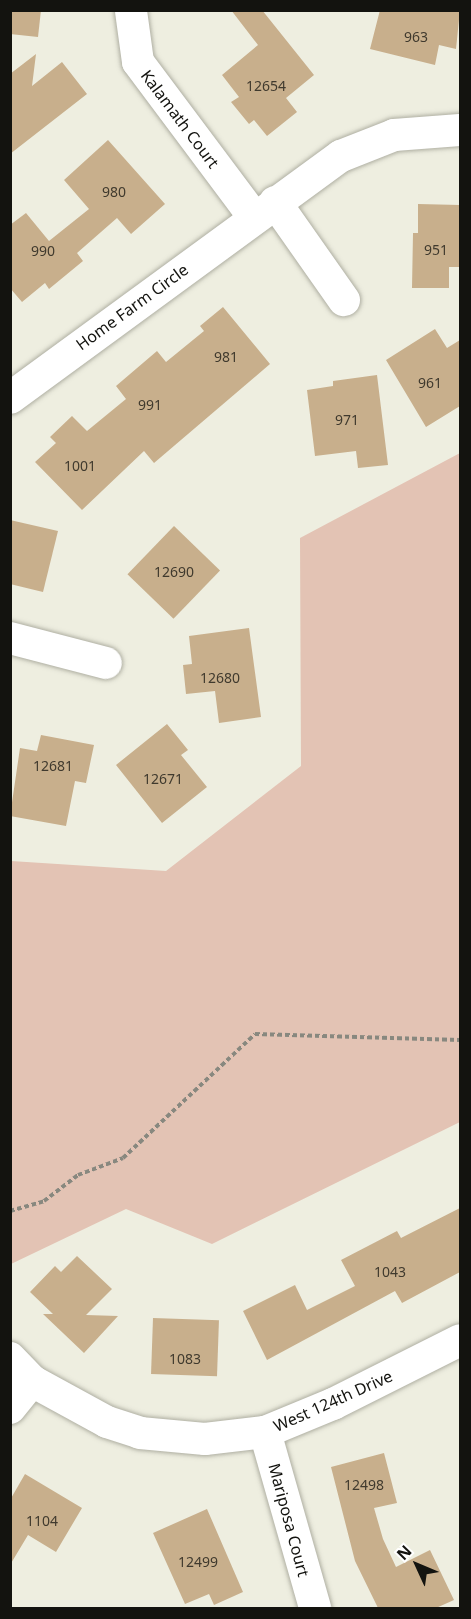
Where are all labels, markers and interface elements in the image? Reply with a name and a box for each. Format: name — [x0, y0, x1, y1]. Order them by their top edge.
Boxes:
house number: 963 — [404, 29, 428, 45]
street label: Kalamath Court — [137, 66, 223, 172]
house number: 12654 — [246, 78, 286, 94]
house number: 980 — [102, 184, 126, 200]
house number: 951 — [424, 242, 448, 258]
house number: 990 — [31, 243, 55, 259]
street label: Home Farm Circle — [72, 260, 192, 354]
house number: 981 — [214, 349, 238, 365]
house number: 961 — [418, 375, 442, 391]
house number: 991 — [138, 397, 162, 413]
house number: 971 — [335, 412, 359, 428]
house number: 1001 — [64, 458, 96, 474]
house number: 12690 — [154, 564, 194, 580]
house number: 12680 — [200, 670, 240, 686]
house number: 12681 — [33, 758, 73, 774]
house number: 12671 — [143, 771, 183, 787]
house number: 1043 — [374, 1264, 406, 1280]
house number: 1083 — [169, 1351, 201, 1367]
street label: West 124th Drive — [271, 1366, 395, 1436]
street label: Mariposa Court — [265, 1461, 313, 1579]
house number: 12498 — [344, 1477, 384, 1493]
house number: 1104 — [26, 1513, 58, 1529]
north arrow — [387, 1535, 447, 1595]
text: N — [392, 1540, 416, 1565]
house number: 12499 — [178, 1554, 218, 1570]

